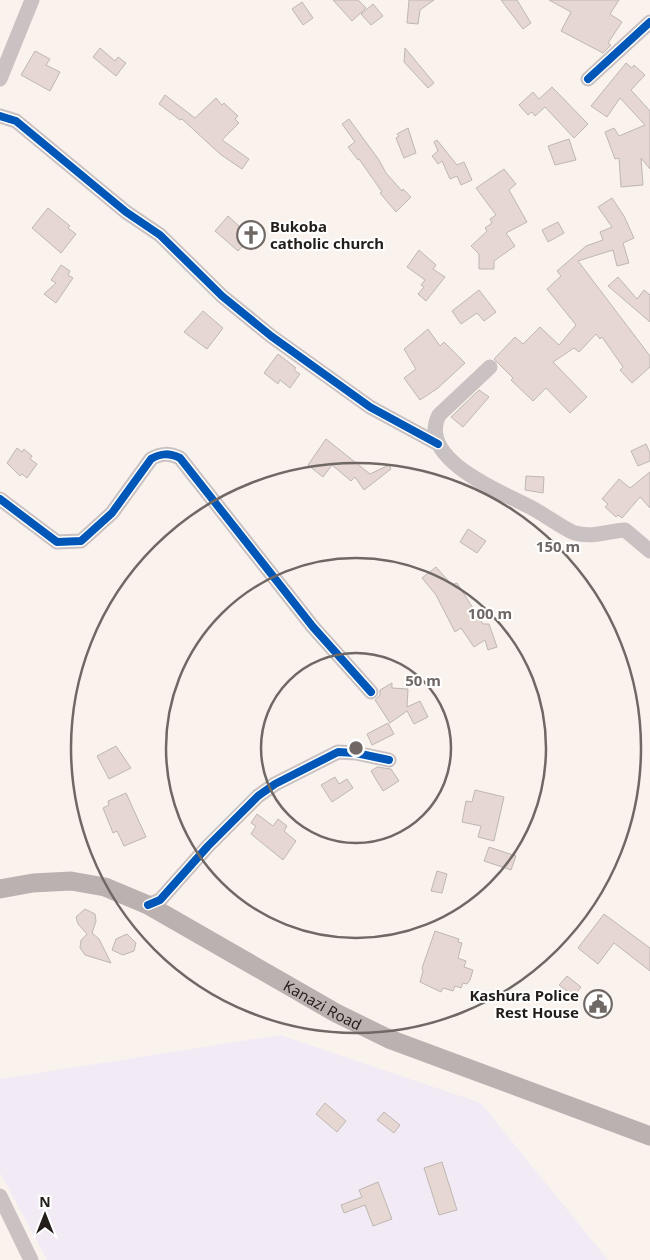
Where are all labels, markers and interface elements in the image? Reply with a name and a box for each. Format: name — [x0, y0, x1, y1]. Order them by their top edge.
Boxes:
place label: Bukoba catholic church — [270, 216, 384, 253]
church icon: Bukoba catholic church — [236, 220, 266, 250]
text: 150 m — [536, 536, 580, 556]
text: 100 m — [468, 603, 512, 623]
text: 50 m — [405, 670, 441, 690]
centre of rings — [347, 739, 365, 757]
street label: Kanazi Road — [280, 975, 365, 1034]
place label: Kashura Police Rest House — [469, 985, 579, 1022]
public building icon: Kashura Police Rest House — [583, 989, 613, 1019]
north arrow — [20, 1190, 70, 1240]
text: N — [39, 1192, 51, 1211]

